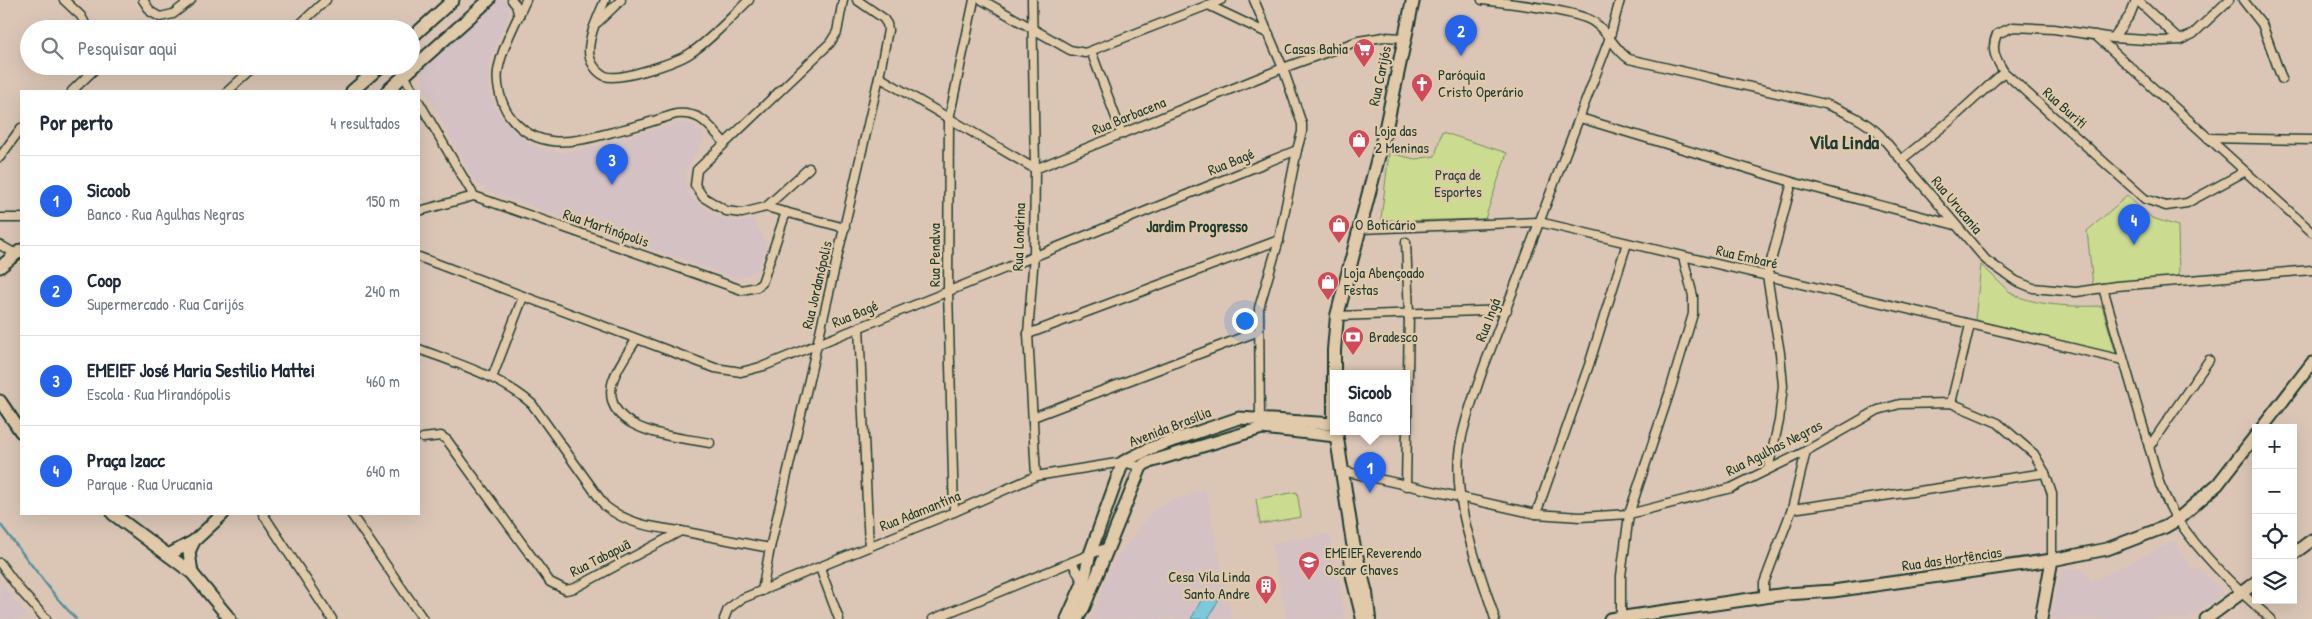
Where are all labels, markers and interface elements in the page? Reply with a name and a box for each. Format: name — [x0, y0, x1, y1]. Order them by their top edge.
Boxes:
pin: 2 — [1445, 15, 1477, 56]
search box — [20, 20, 420, 75]
icon: search — [38, 34, 66, 62]
text: Pesquisar aqui — [78, 35, 177, 61]
supermarket icon: Casas Bahia — [1352, 37, 1376, 68]
place label: Casas Bahia — [1284, 38, 1348, 59]
street label: Rua Carijós — [1363, 44, 1396, 108]
place label: Paróquia Cristo Operário — [1438, 64, 1523, 102]
church icon: Paróquia Cristo Operário — [1410, 72, 1434, 103]
street label: Rua Buriti — [2038, 82, 2092, 133]
street label: Rua Barbacena — [1089, 91, 1169, 140]
text: Por perto — [40, 108, 113, 137]
text: 4 resultados — [330, 112, 400, 134]
place label: Loja das 2 Meninas — [1375, 120, 1429, 158]
shop icon: Loja das 2 Meninas — [1347, 128, 1371, 159]
district label: Vila Linda — [1809, 128, 1879, 155]
street label: Rua Bagé — [1204, 143, 1257, 180]
pin: 3 — [596, 144, 628, 185]
park label: Praça de Esportes — [1434, 164, 1482, 202]
street label: Rua Urucania — [1927, 171, 1988, 238]
text: Sicoob — [87, 177, 131, 203]
text: 1 — [53, 190, 59, 212]
text: 150 m — [366, 190, 400, 212]
street label: Rua Londrina — [1007, 202, 1030, 271]
text: Banco · Rua Agulhas Negras — [87, 203, 244, 225]
street label: Rua Martinópolis — [560, 203, 652, 252]
pin: 4 — [2118, 204, 2150, 245]
shop icon: O Boticário — [1327, 213, 1351, 244]
place label: O Boticário — [1355, 214, 1416, 235]
district label: Jardim Progresso — [1146, 215, 1248, 238]
street label: Rua Penalva — [924, 223, 945, 287]
street label: Rua Jordanópolis — [796, 239, 837, 331]
street label: Rua Embaré — [1714, 239, 1780, 274]
place label: Loja Abençoado Festas — [1343, 262, 1424, 300]
text: Coop — [87, 267, 121, 293]
shop icon: Loja Abençoado Festas — [1316, 270, 1340, 301]
text: 2 — [52, 280, 60, 302]
text: 240 m — [365, 280, 400, 302]
text: Supermercado · Rua Carijós — [87, 293, 244, 315]
street label: Rua Bagé — [828, 294, 881, 333]
street label: Rua Ingá — [1470, 295, 1505, 345]
your location — [1232, 308, 1258, 334]
bank icon: Bradesco — [1341, 325, 1365, 356]
place label: Bradesco — [1369, 326, 1418, 347]
text: EMEIEF José Maria Sestilio Mattei — [87, 357, 315, 383]
text: 3 — [52, 370, 60, 392]
text: 460 m — [366, 370, 400, 392]
popup — [1330, 370, 1410, 435]
text: Sicoob — [1348, 379, 1392, 405]
text: Escola · Rua Mirandópolis — [87, 383, 230, 405]
street label: Avenida Brasília — [1126, 401, 1214, 452]
text: Banco — [1348, 405, 1383, 427]
street label: Rua Agulhas Negras — [1722, 414, 1826, 481]
map controls — [2252, 424, 2297, 604]
button: + — [2252, 424, 2297, 469]
text: Praça Izacc — [87, 447, 165, 473]
pin: 1 — [1354, 452, 1386, 493]
text: 4 — [53, 460, 59, 482]
text: 640 m — [366, 460, 400, 482]
button: − — [2252, 469, 2297, 514]
text: Parque · Rua Urucania — [87, 473, 212, 495]
street label: Rua Adamantina — [876, 485, 963, 536]
button: locate — [2252, 514, 2297, 559]
street label: Rua Tabapuã — [566, 533, 634, 582]
street label: Rua das Hortências — [1901, 541, 2003, 576]
place label: EMEIEF Reverendo Oscar Chaves — [1325, 542, 1422, 580]
school or university icon: EMEIEF Reverendo Oscar Chaves — [1297, 550, 1321, 581]
button: layers — [2252, 559, 2297, 604]
place label: Cesa Vila Linda Santo Andre — [1168, 566, 1250, 604]
building icon: Cesa Vila Linda Santo Andre — [1254, 574, 1278, 605]

